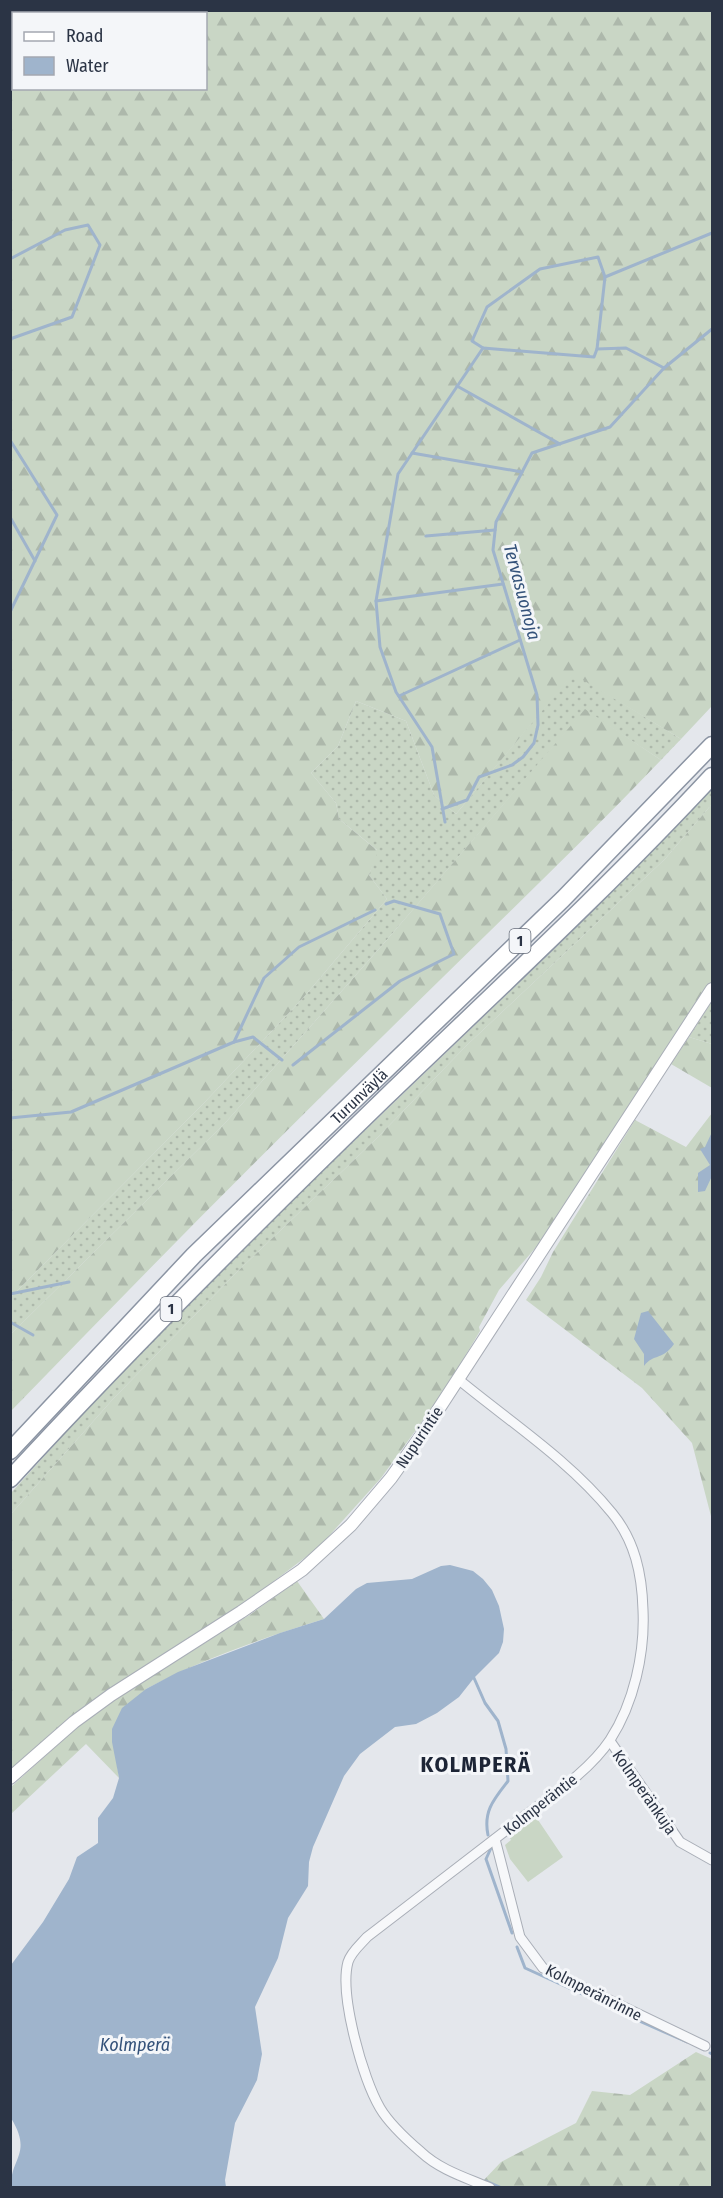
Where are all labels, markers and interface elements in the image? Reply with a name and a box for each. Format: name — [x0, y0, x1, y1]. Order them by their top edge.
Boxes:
legend — [12, 12, 207, 90]
text: Road — [66, 25, 103, 47]
text: Water — [66, 55, 109, 77]
water label: Tervasuonoja — [499, 542, 545, 642]
road number: 1 — [510, 929, 530, 953]
street label: Turunväylä — [327, 1065, 392, 1128]
road number: 1 — [160, 1297, 182, 1321]
street label: Nupurintie — [392, 1403, 447, 1472]
street label: Kolmperänkuja — [609, 1746, 681, 1838]
district label: KOLMPERÄ — [421, 1751, 531, 1778]
street label: Kolmperäntie — [500, 1770, 581, 1839]
street label: Kolmperänrinne — [543, 1960, 645, 2025]
water label: Kolmperä — [100, 2034, 170, 2056]

